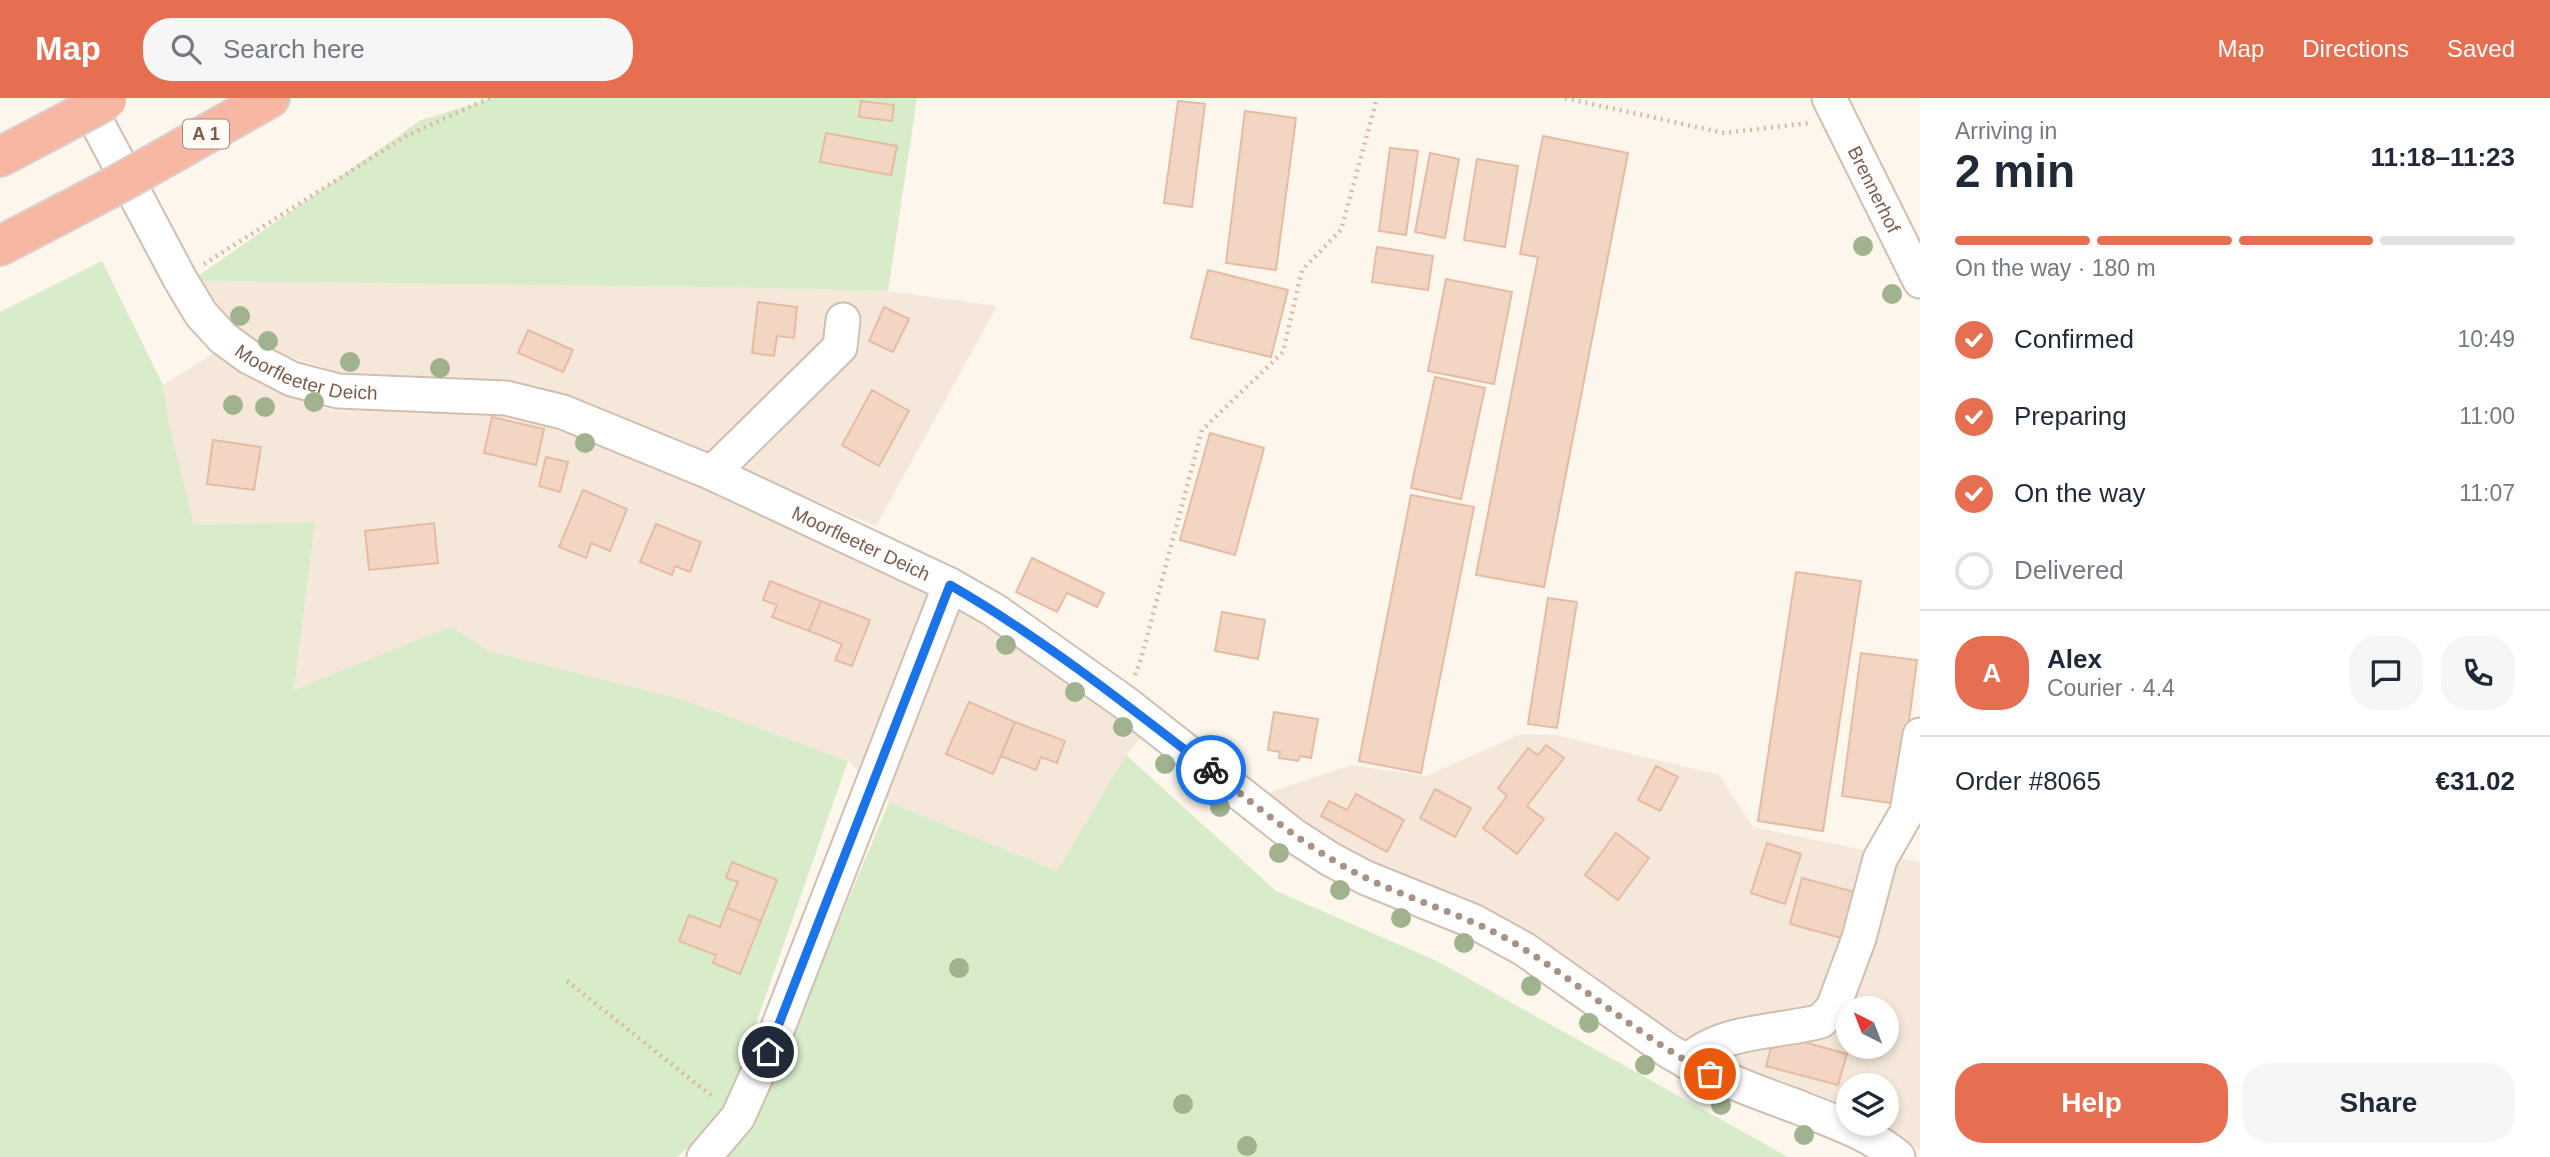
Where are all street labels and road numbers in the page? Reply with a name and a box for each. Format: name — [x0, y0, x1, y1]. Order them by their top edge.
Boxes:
road number: A 1 — [183, 120, 229, 149]
street label: Brennerhof — [1844, 143, 1905, 237]
street label: Moorfleeter Deich — [231, 340, 378, 404]
street label: Moorfleeter Deich — [789, 502, 933, 585]

